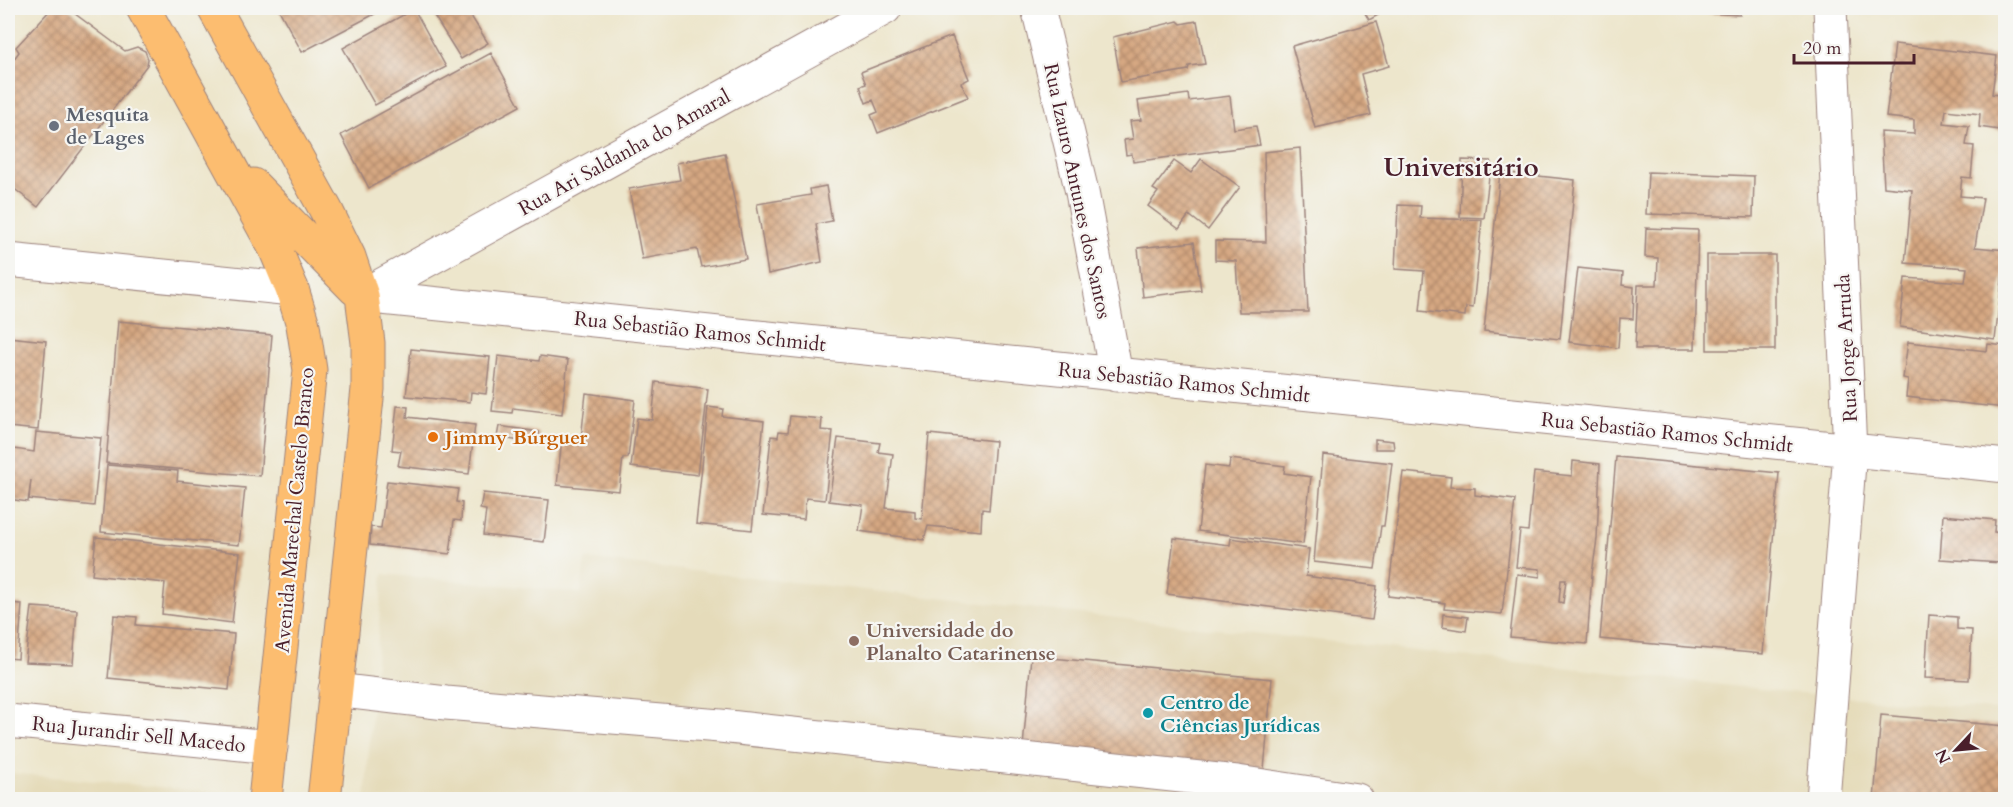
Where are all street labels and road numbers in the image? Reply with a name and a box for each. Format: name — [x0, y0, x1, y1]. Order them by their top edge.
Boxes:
street label: Rua Izauro Antunes dos Santos — [1037, 61, 1118, 321]
street label: Rua Ari Saldanha do Amaral — [513, 83, 735, 222]
street label: Rua Jorge Arruda — [1829, 273, 1864, 423]
street label: Rua Sebastião Ramos Schmidt — [573, 305, 828, 358]
street label: Rua Sebastião Ramos Schmidt — [1057, 356, 1312, 409]
street label: Avenida Marechal Castelo Branco — [269, 366, 320, 654]
street label: Rua Sebastião Ramos Schmidt — [1540, 406, 1795, 459]
street label: Rua Jurandir Sell Macedo — [31, 710, 247, 759]

